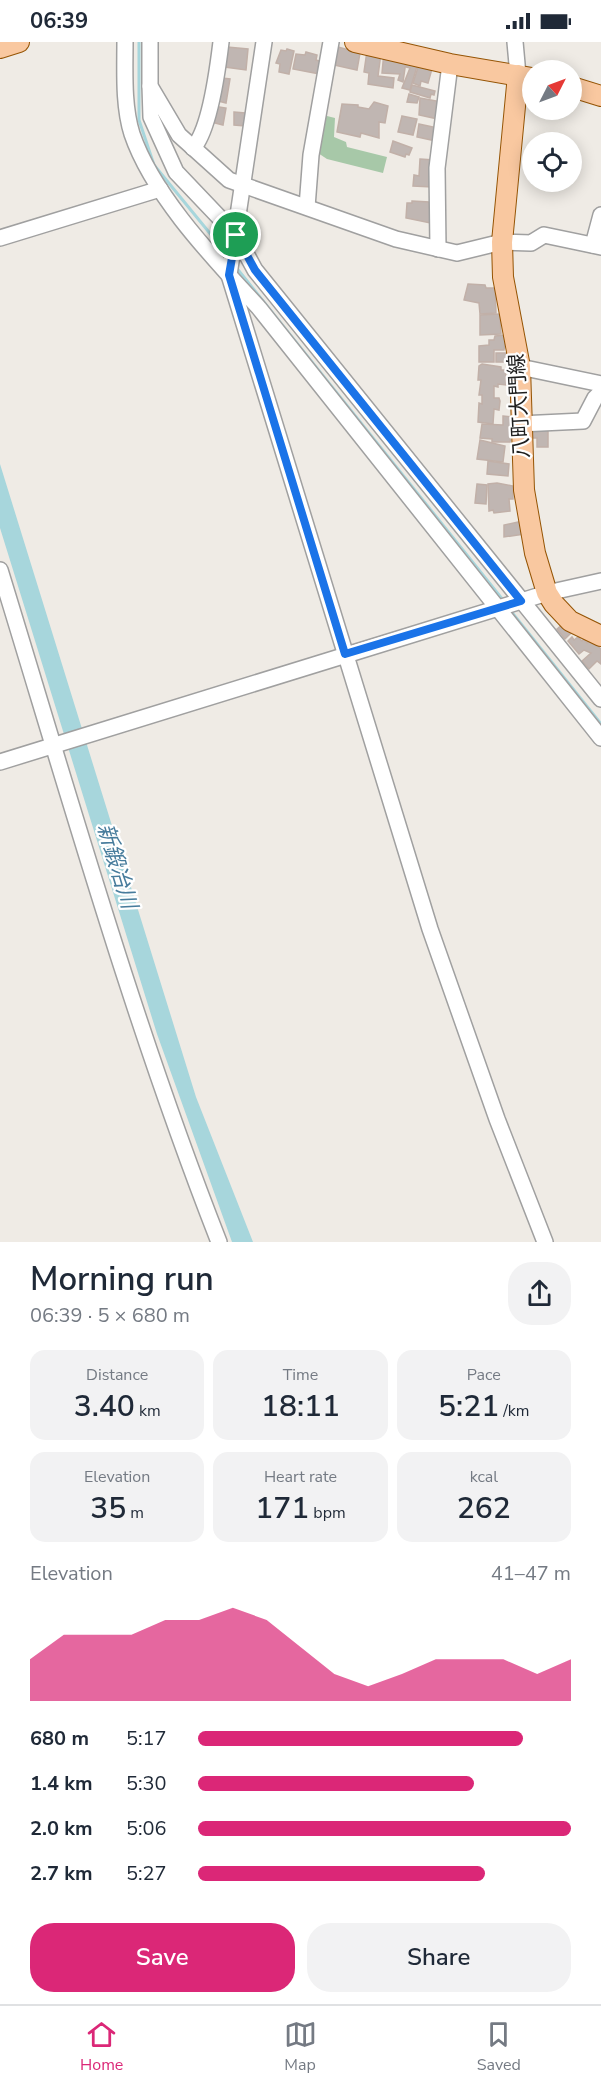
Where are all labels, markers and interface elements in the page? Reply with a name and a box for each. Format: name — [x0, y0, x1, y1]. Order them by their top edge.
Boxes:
text: 06:39 — [30, 6, 88, 36]
north arrow — [522, 60, 582, 120]
map controls — [522, 60, 582, 192]
button: locate — [522, 132, 582, 192]
pin — [210, 209, 261, 260]
icon: arrive — [219, 218, 252, 251]
street label: 八町大門線 — [502, 353, 536, 459]
water label: 新鍛冶川 — [90, 820, 145, 914]
text: Morning run — [30, 1257, 214, 1302]
button: share — [508, 1262, 571, 1325]
text: 06:39 · 5 × 680 m — [30, 1302, 190, 1329]
text: Distance — [86, 1364, 148, 1386]
text: Time — [283, 1364, 318, 1386]
text: Pace — [467, 1364, 501, 1386]
text: 3.40 — [74, 1386, 135, 1427]
text: 18:11 — [261, 1386, 340, 1427]
text: 5:21 — [438, 1386, 499, 1427]
text: km — [135, 1400, 161, 1422]
text: /km — [499, 1400, 530, 1422]
text: Elevation — [84, 1466, 150, 1488]
text: Heart rate — [264, 1466, 337, 1488]
text: kcal — [470, 1466, 498, 1488]
text: 35 — [90, 1488, 126, 1529]
text: 171 — [255, 1488, 309, 1529]
text: 262 — [457, 1488, 511, 1529]
text: m — [126, 1502, 144, 1524]
text: bpm — [309, 1502, 346, 1524]
text: Elevation — [30, 1560, 113, 1587]
text: 41–47 m — [491, 1560, 571, 1587]
text: 680 m — [30, 1725, 89, 1752]
text: 5:17 — [126, 1725, 167, 1752]
text: 1.4 km — [30, 1770, 93, 1797]
text: 5:30 — [126, 1770, 167, 1797]
text: 2.0 km — [30, 1815, 93, 1842]
text: 5:06 — [126, 1815, 167, 1842]
text: 2.7 km — [30, 1860, 93, 1887]
text: 5:27 — [126, 1860, 167, 1887]
button: Save — [30, 1923, 295, 1992]
button: Share — [307, 1923, 571, 1992]
tab: Home — [80, 2018, 123, 2076]
tab: Map — [284, 2018, 317, 2076]
tab: Saved — [477, 2018, 521, 2076]

